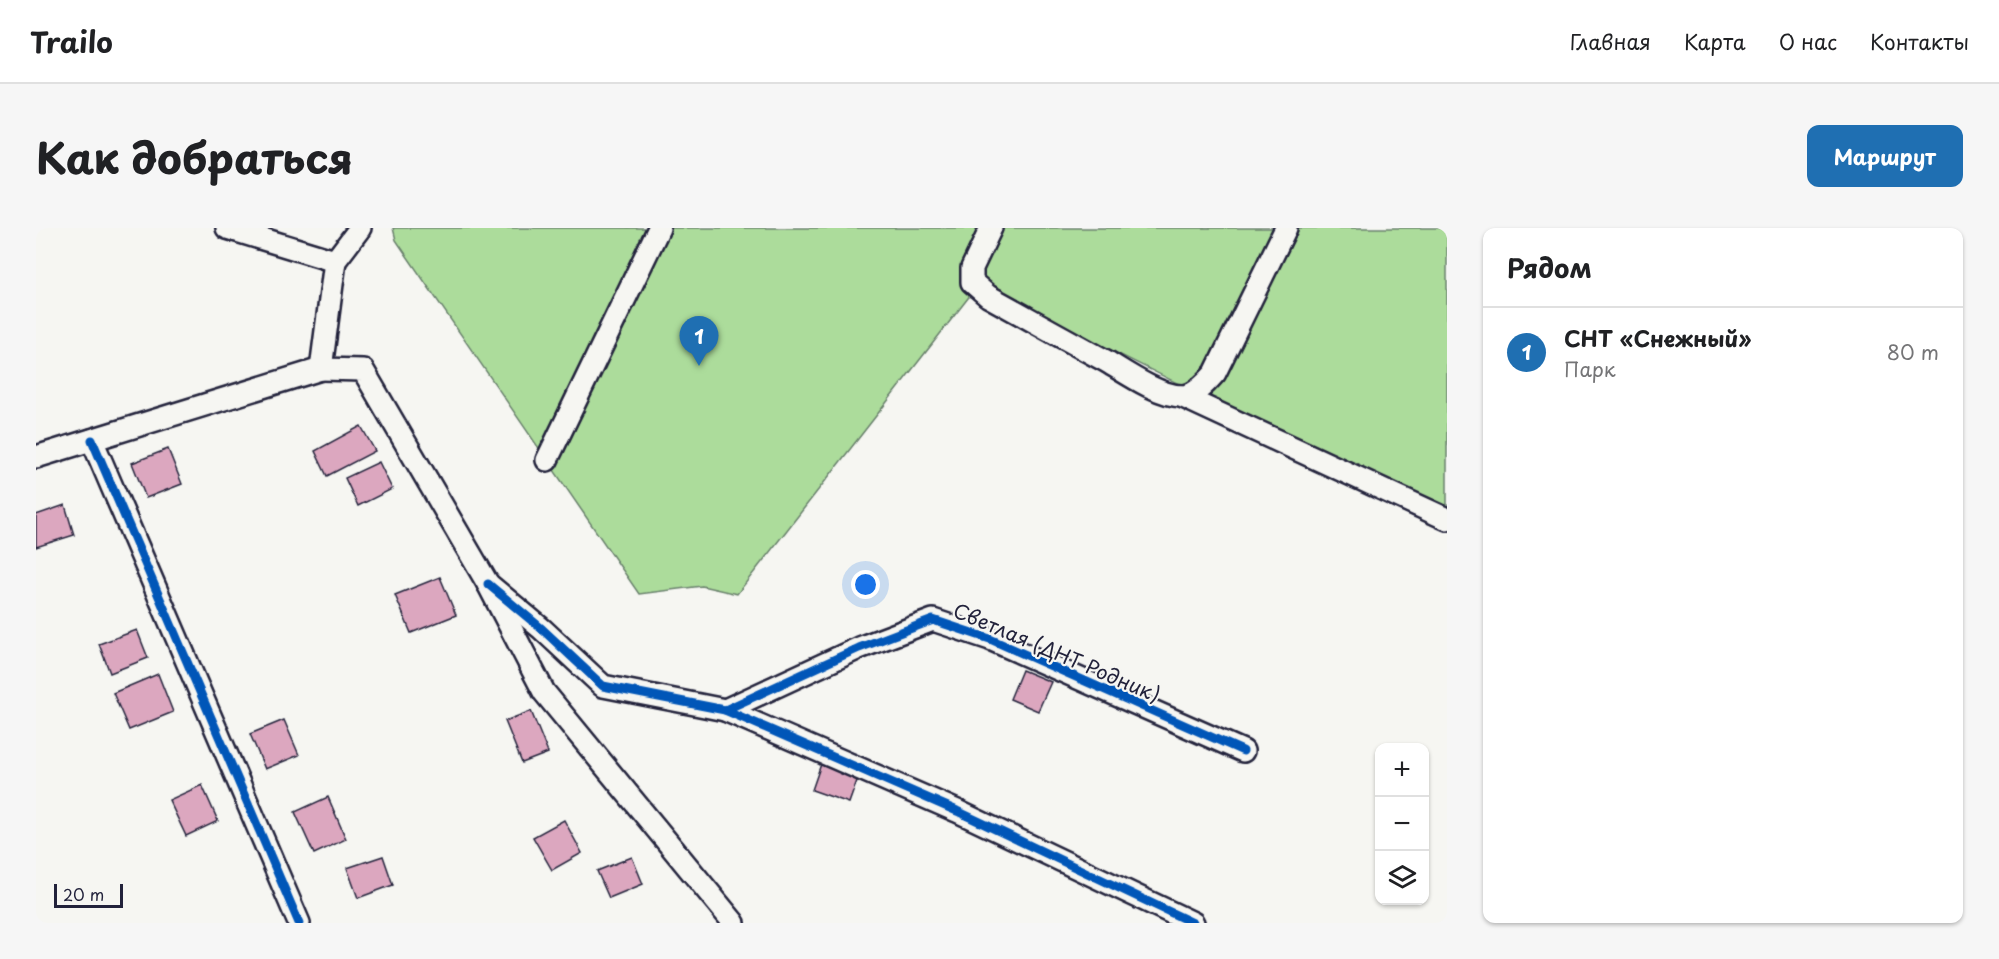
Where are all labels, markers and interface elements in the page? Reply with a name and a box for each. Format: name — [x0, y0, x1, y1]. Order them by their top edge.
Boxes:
text: Trailo — [30, 20, 113, 63]
text: Главная — [1570, 25, 1651, 57]
text: Карта — [1684, 25, 1746, 57]
text: О нас — [1779, 25, 1837, 57]
text: Контакты — [1870, 25, 1969, 57]
text: Как добраться — [36, 125, 353, 188]
button: Маршрут — [1807, 125, 1963, 187]
text: Рядом — [1507, 248, 1592, 287]
pin: 1 — [680, 316, 718, 366]
text: СНТ «Снежный» — [1564, 321, 1751, 354]
text: 1 — [1522, 337, 1531, 367]
text: 80 m — [1887, 337, 1939, 367]
text: Парк — [1564, 354, 1616, 384]
your location — [851, 570, 880, 599]
street label: Светлая (ДНТ Родник) — [949, 595, 1165, 709]
map controls — [1375, 743, 1429, 905]
button: + — [1375, 743, 1429, 797]
button: − — [1375, 797, 1429, 851]
button: layers — [1375, 851, 1429, 905]
scale bar — [54, 881, 123, 908]
text: 20 m — [63, 882, 104, 906]

